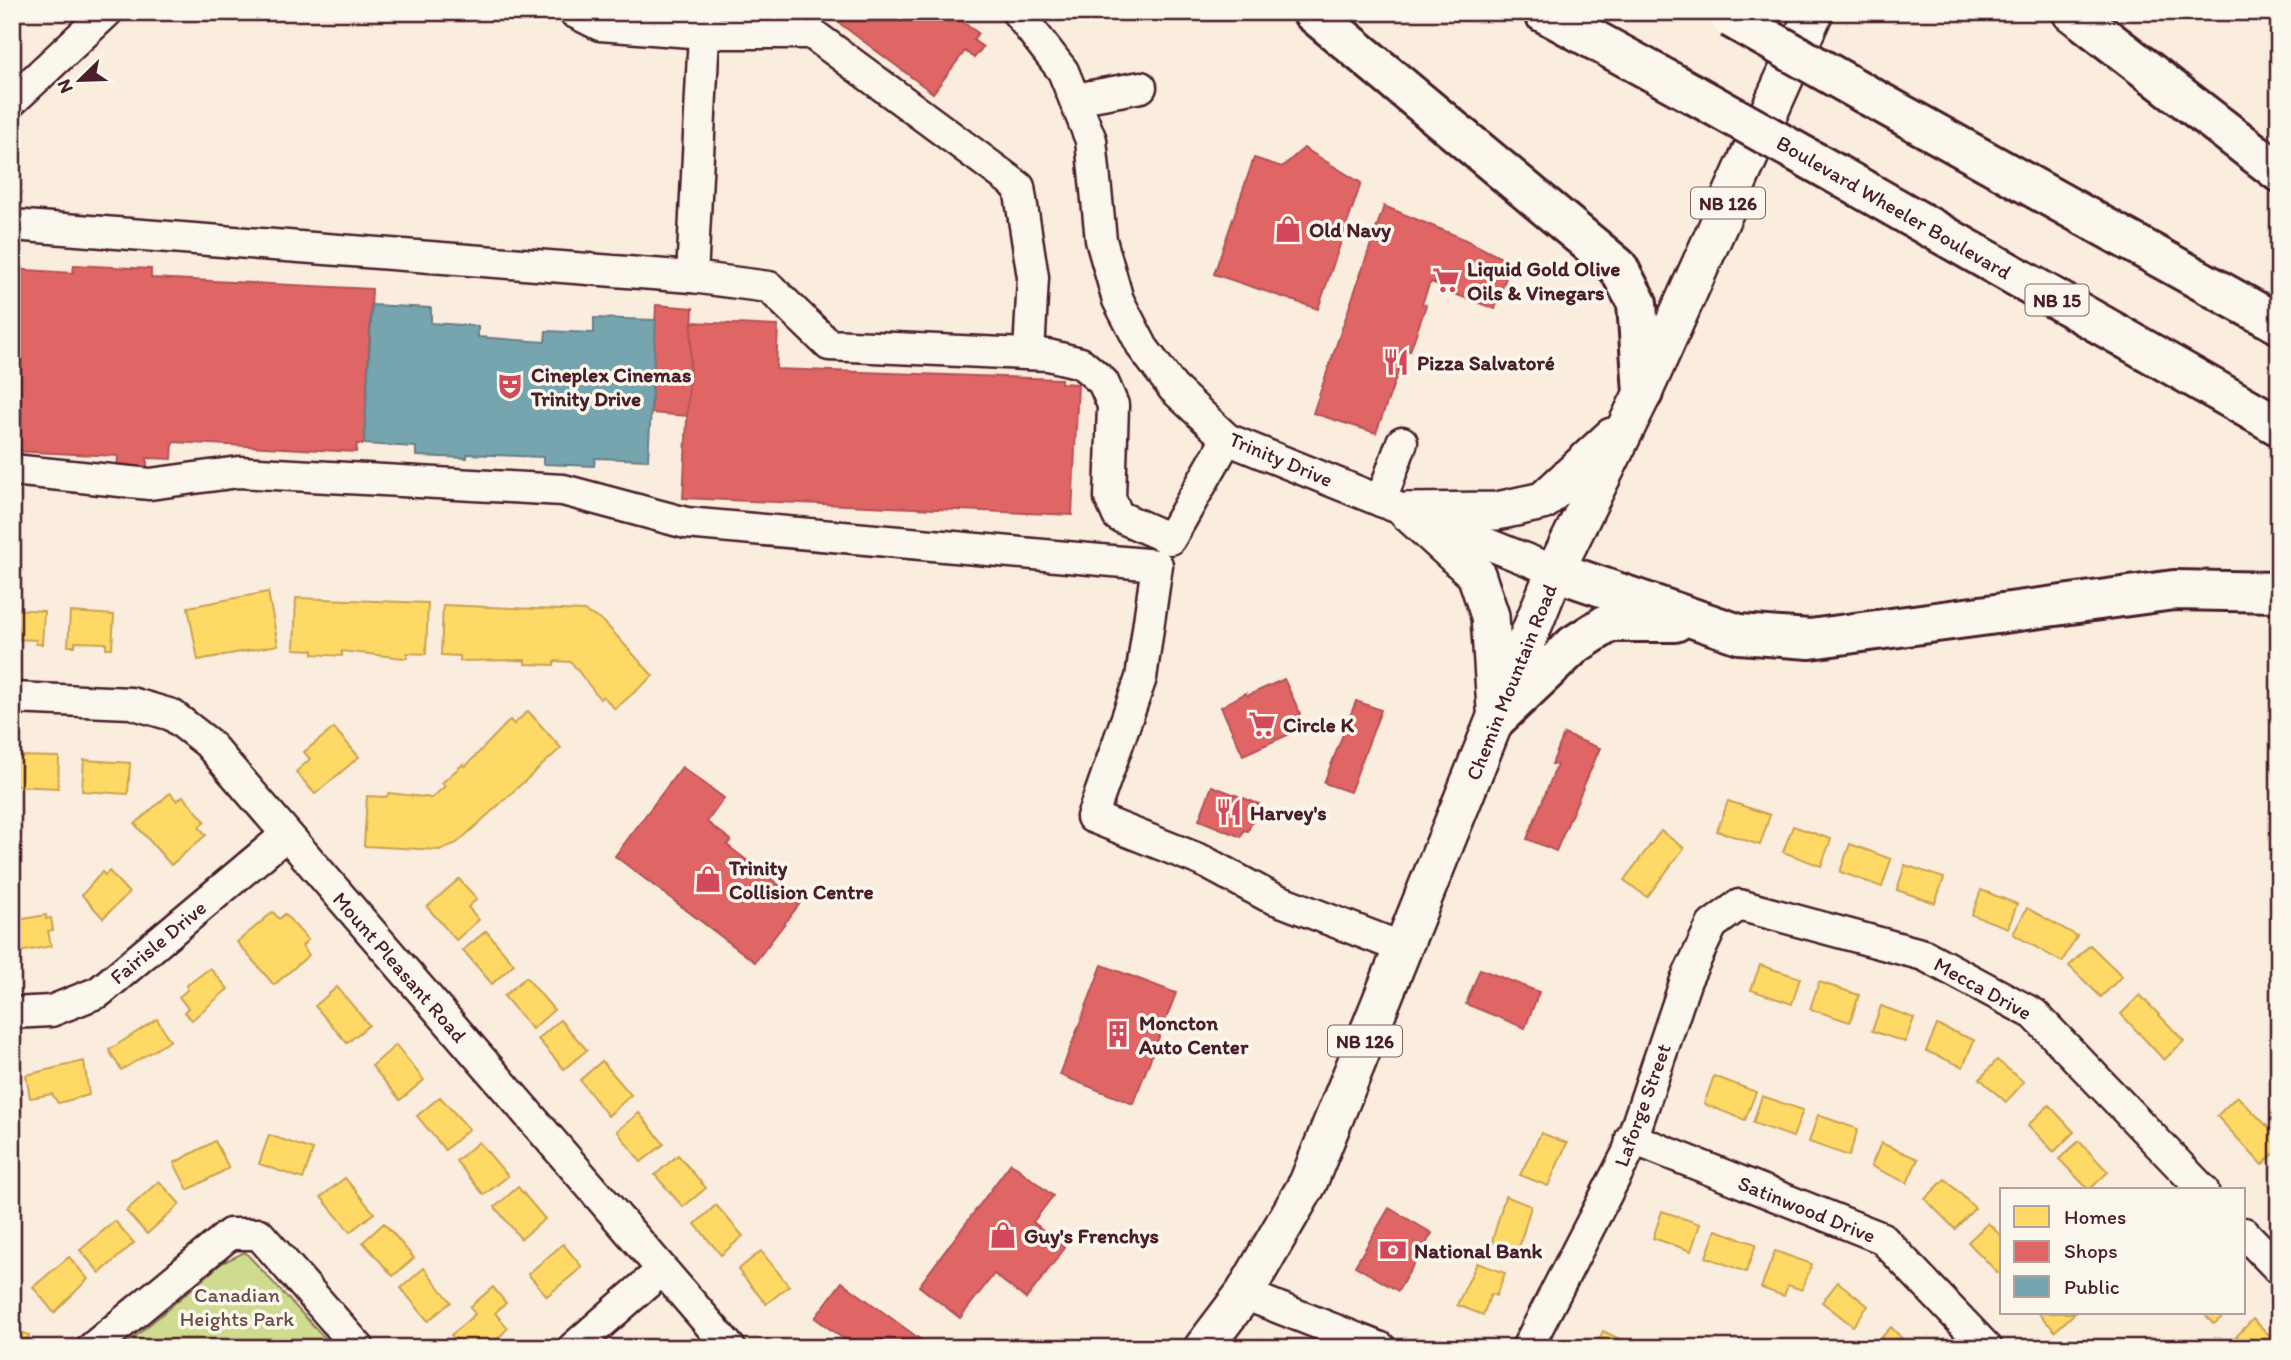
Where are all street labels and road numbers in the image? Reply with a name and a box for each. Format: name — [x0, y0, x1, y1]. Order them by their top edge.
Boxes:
street label: Boulevard Wheeler Boulevard — [1772, 130, 2016, 284]
road number: NB 126 — [1691, 188, 1765, 218]
road number: NB 15 — [2025, 284, 2088, 316]
street label: Trinity Drive — [1226, 426, 1336, 492]
street label: Chemin Mountain Road — [1460, 580, 1562, 784]
street label: Mount Pleasant Road — [328, 887, 473, 1048]
street label: Fairisle Drive — [105, 895, 211, 989]
street label: Mecca Drive — [1930, 951, 2036, 1025]
road number: NB 126 — [1328, 1026, 1402, 1056]
street label: Laforge Street — [1608, 1040, 1676, 1170]
street label: Satinwood Drive — [1735, 1170, 1879, 1248]

